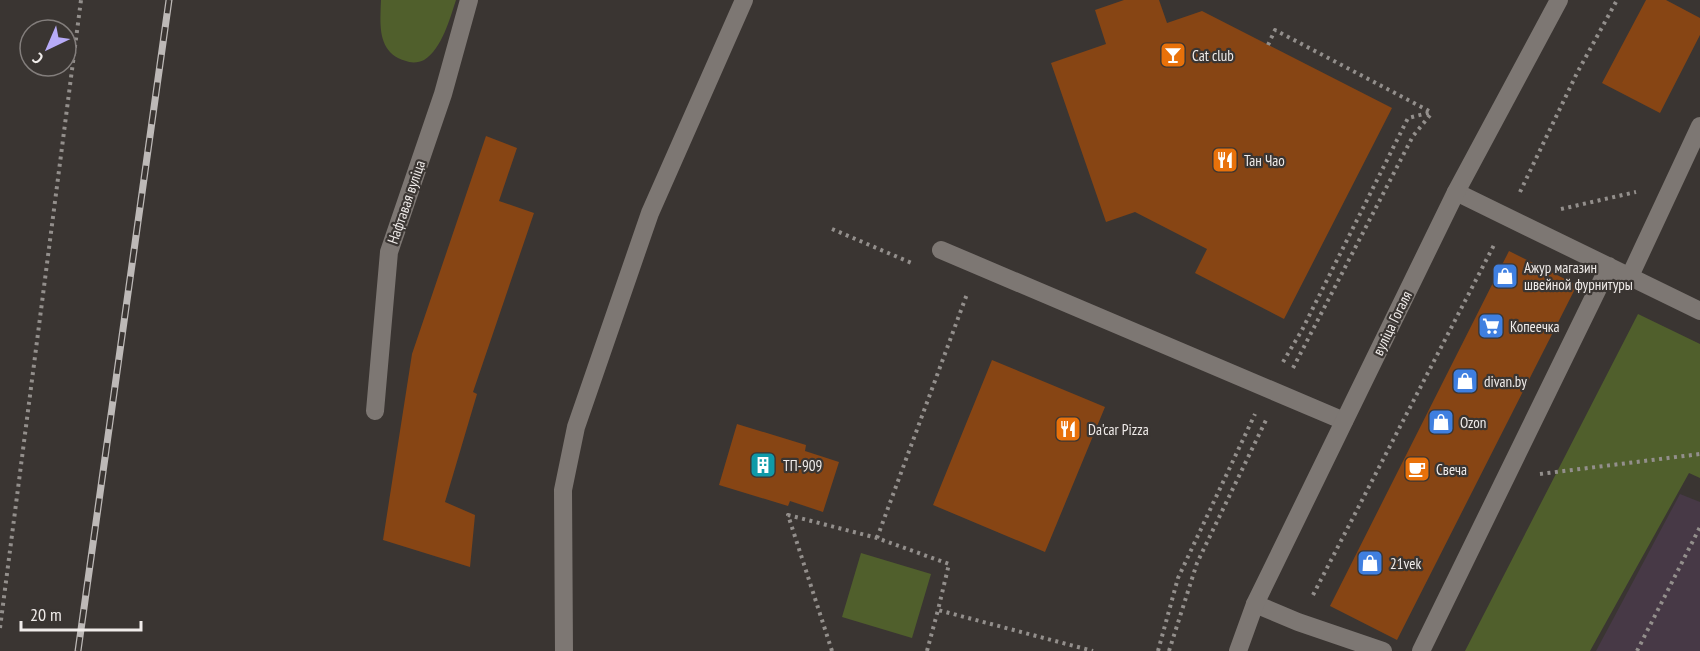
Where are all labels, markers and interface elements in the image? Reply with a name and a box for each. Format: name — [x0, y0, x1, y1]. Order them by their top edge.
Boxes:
north arrow — [18, 18, 78, 78]
bar icon: Cat club — [1158, 40, 1188, 70]
place label: Cat club — [1192, 46, 1234, 65]
text: С — [28, 49, 47, 69]
restaurant icon: Тан Чао — [1210, 145, 1240, 175]
place label: Тан Чао — [1244, 151, 1285, 170]
street label: Нафтавая вуліца — [383, 158, 429, 246]
place label: Ажур магазин швейной фурнитуры — [1524, 258, 1633, 294]
shop icon: Ажур магазин швейной фурнитуры — [1490, 261, 1520, 291]
street label: вуліца Гогаля — [1368, 287, 1416, 358]
supermarket icon: Копеечка — [1476, 311, 1506, 341]
place label: Копеечка — [1510, 317, 1560, 336]
shop icon: divan.by — [1450, 366, 1480, 396]
place label: divan.by — [1484, 372, 1527, 391]
shop icon: Ozon — [1426, 407, 1456, 437]
place label: Ozon — [1460, 413, 1486, 432]
restaurant icon: Da'car Pizza — [1053, 414, 1083, 444]
place label: Da'car Pizza — [1088, 420, 1149, 439]
building icon: ТП-909 — [748, 450, 778, 480]
cafe icon: Свеча — [1402, 454, 1432, 484]
place label: ТП-909 — [783, 456, 822, 475]
place label: Свеча — [1436, 460, 1467, 479]
shop icon: 21vek — [1355, 548, 1385, 578]
place label: 21vek — [1390, 554, 1422, 573]
scale bar — [21, 594, 141, 632]
text: 20 m — [30, 603, 62, 626]

